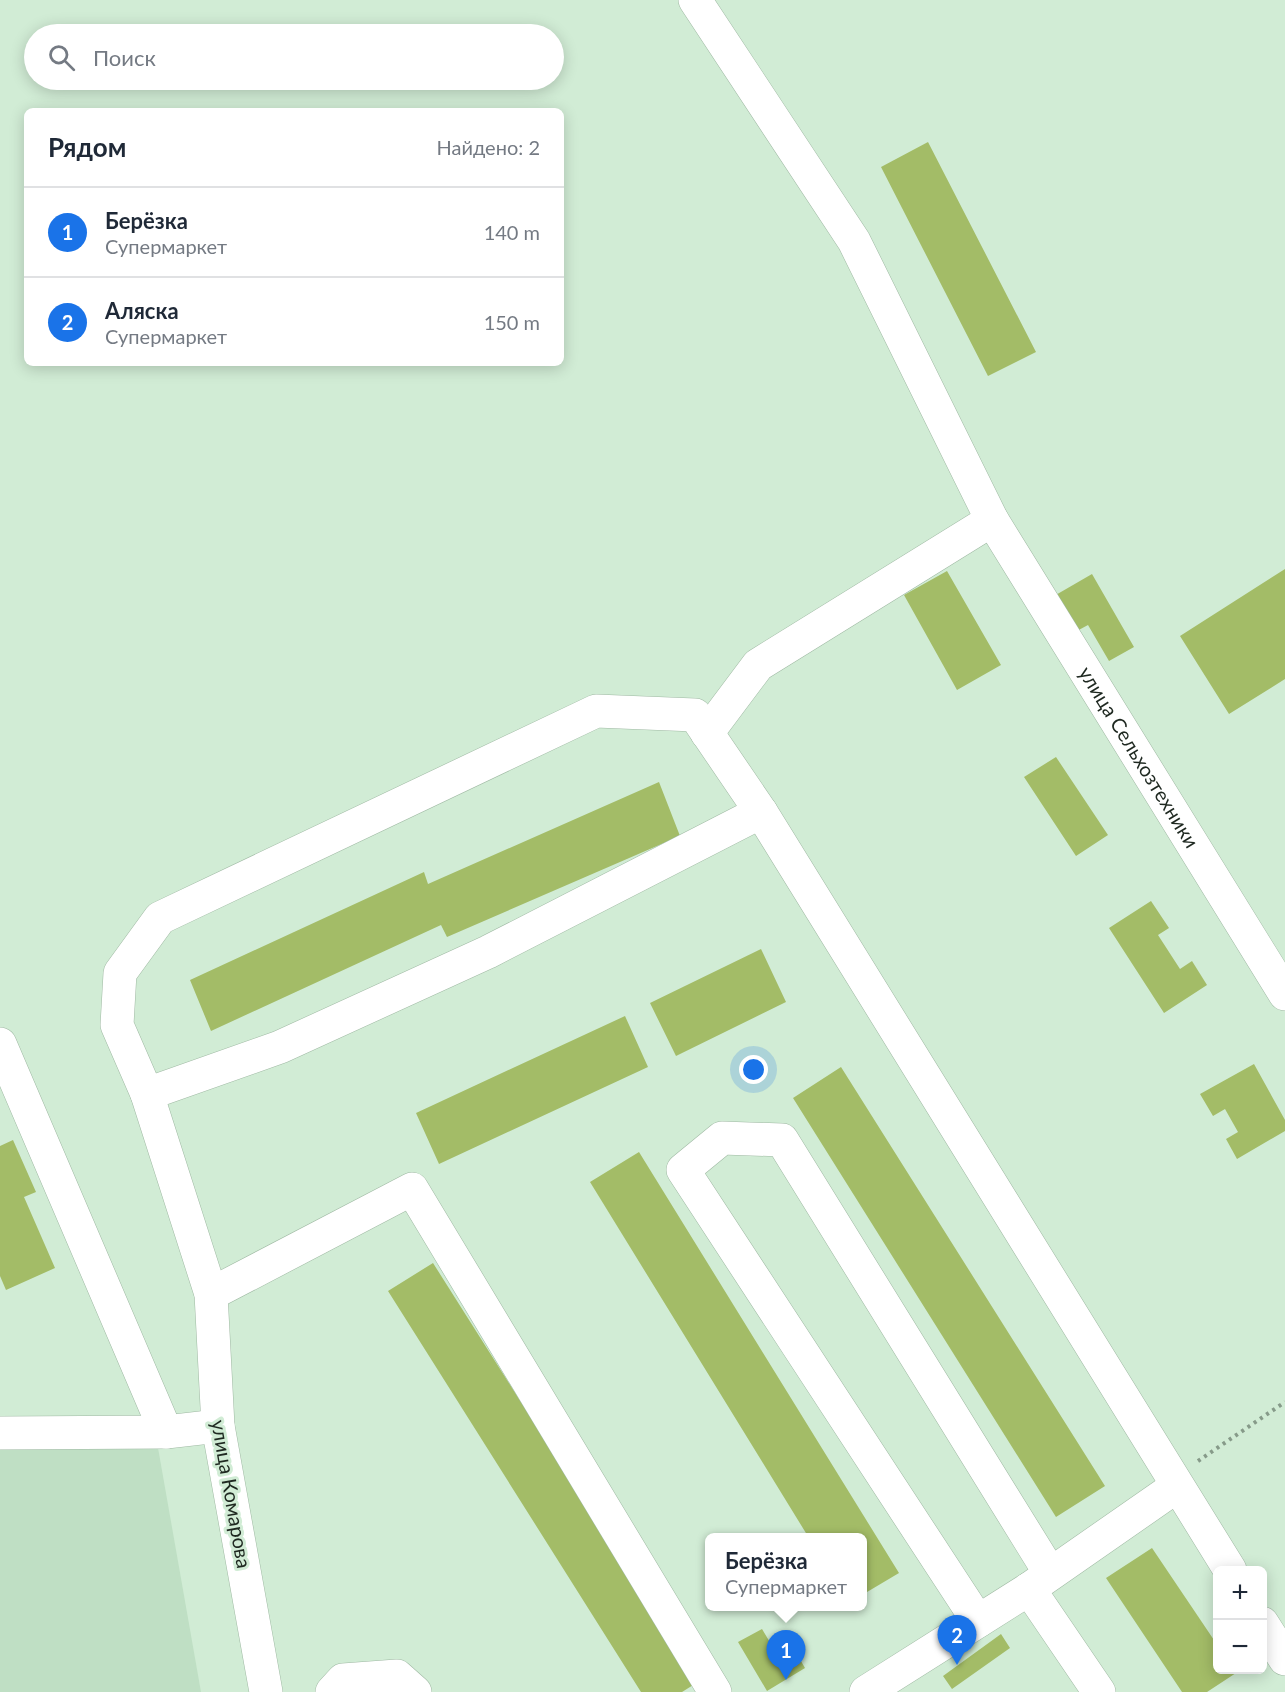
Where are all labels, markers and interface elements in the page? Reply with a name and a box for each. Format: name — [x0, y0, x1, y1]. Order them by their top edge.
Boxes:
search box — [24, 24, 564, 90]
icon: search — [45, 41, 78, 74]
text: Поиск — [93, 44, 156, 71]
text: Рядом — [48, 131, 126, 163]
text: Найдено: 2 — [437, 135, 540, 159]
text: Берёзка — [105, 207, 188, 234]
text: 1 — [62, 220, 73, 244]
text: 140 m — [484, 220, 540, 244]
text: Супермаркет — [105, 234, 227, 258]
text: Аляска — [105, 297, 179, 324]
text: 2 — [62, 310, 73, 334]
text: 150 m — [484, 310, 540, 334]
text: Супермаркет — [105, 324, 227, 348]
street label: улица Сельхозтехники — [1074, 662, 1205, 852]
your location — [739, 1055, 768, 1084]
street label: улица Комарова — [207, 1418, 257, 1570]
popup — [705, 1533, 867, 1611]
text: Берёзка — [725, 1547, 808, 1574]
map controls — [1213, 1566, 1267, 1674]
button: + — [1213, 1566, 1267, 1620]
text: Супермаркет — [725, 1574, 847, 1598]
pin: 2 — [938, 1616, 976, 1665]
button: − — [1213, 1620, 1267, 1674]
pin: 1 — [766, 1630, 806, 1680]

